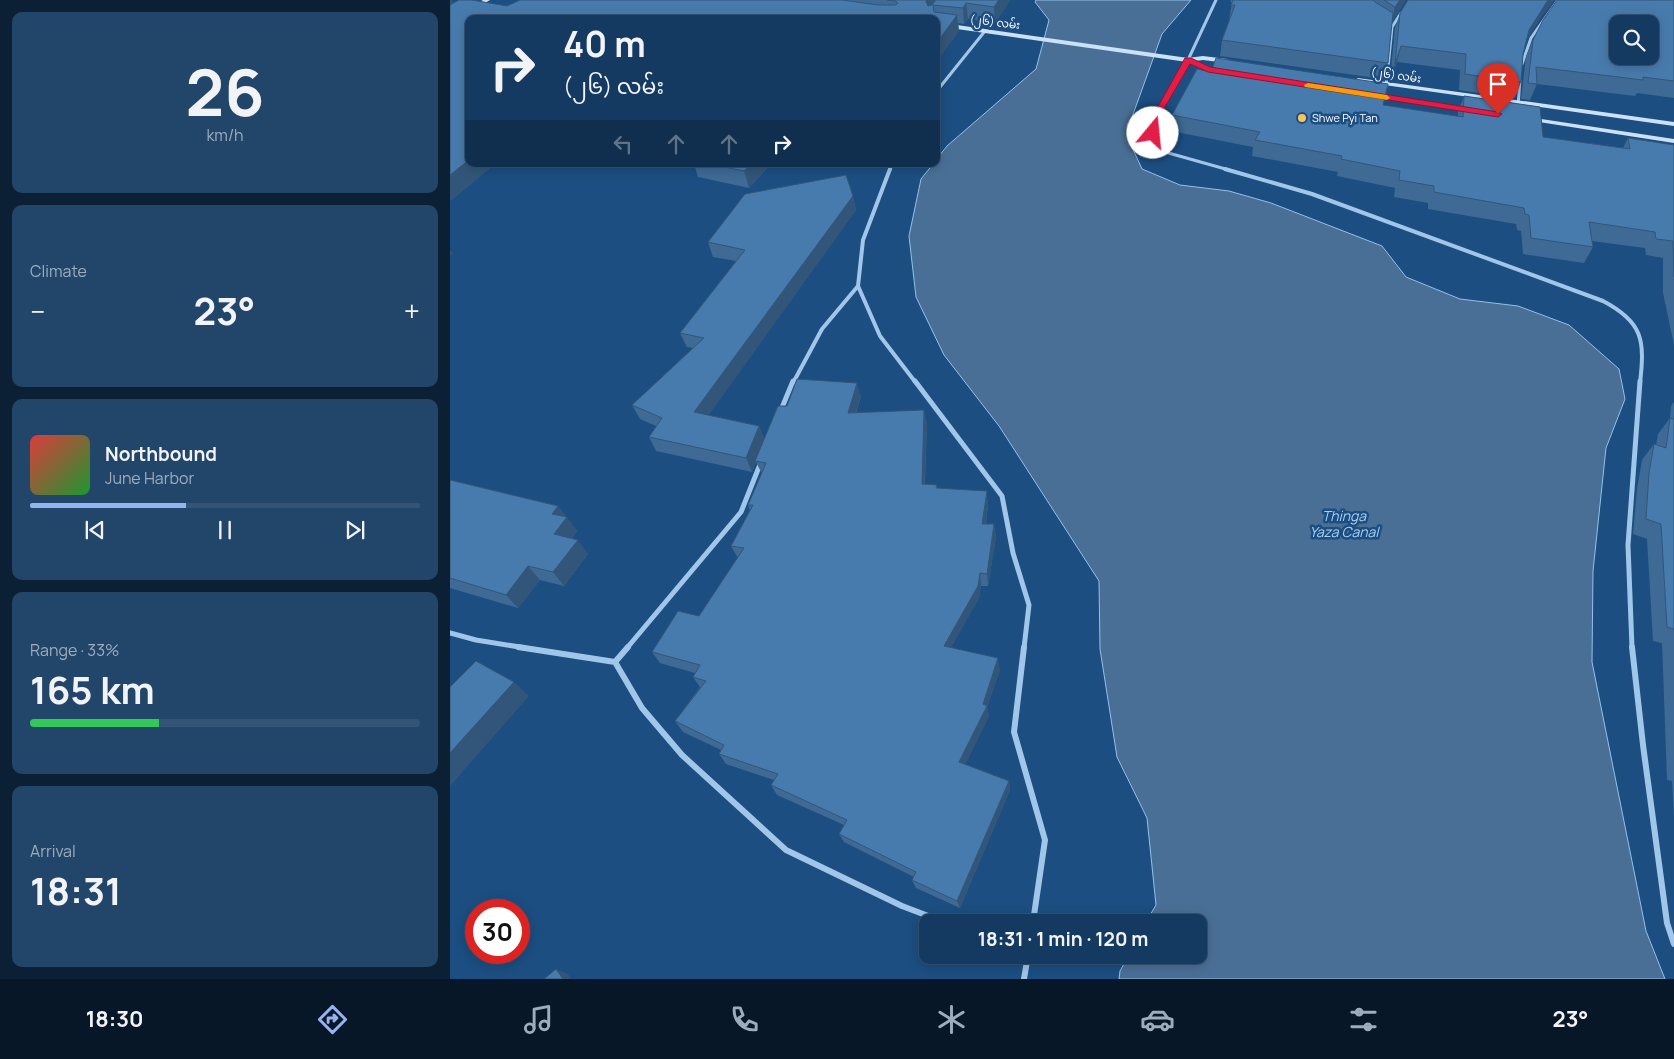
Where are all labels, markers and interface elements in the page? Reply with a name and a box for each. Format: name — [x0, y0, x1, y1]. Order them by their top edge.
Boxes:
street label: (၂၆) လမ်း — [969, 11, 1021, 34]
map controls — [1609, 15, 1659, 65]
button: search — [1609, 15, 1659, 65]
text: 40 m — [563, 20, 646, 68]
icon: right — [480, 35, 545, 100]
text: 26 — [185, 47, 265, 136]
pin — [1477, 63, 1519, 114]
street label: (၂၆) လမ်း — [1370, 64, 1422, 87]
icon: arrive — [1484, 70, 1512, 98]
text: (၂၆) လမ်း — [563, 71, 664, 101]
position arrow — [1126, 106, 1178, 158]
place label: Shwe Pyi Tan — [1312, 110, 1378, 125]
marker: Shwe Pyi Tan — [1296, 112, 1308, 124]
text: km/h — [206, 124, 244, 146]
icon: left — [609, 130, 637, 158]
icon: ahead — [662, 130, 690, 158]
icon: ahead — [715, 130, 743, 158]
icon: right — [768, 130, 796, 158]
text: Climate — [30, 260, 87, 282]
text: 23° — [194, 284, 255, 336]
text: − — [30, 292, 45, 330]
text: + — [404, 292, 420, 330]
text: Northbound — [105, 441, 217, 467]
text: June Harbor — [105, 467, 194, 489]
water label: Thinga Yaza Canal — [1309, 506, 1380, 541]
icon: previous — [81, 516, 109, 544]
icon: pause — [211, 516, 239, 544]
icon: next — [341, 516, 369, 544]
text: Range · 33% — [30, 639, 119, 661]
text: 165 km — [30, 663, 155, 715]
text: Arrival — [30, 840, 76, 862]
text: 18:31 — [30, 864, 122, 916]
speed limit sign: 30 — [465, 899, 530, 964]
text: 18:31 · 1 min · 120 m — [978, 926, 1148, 952]
icon: directions — [315, 1002, 350, 1037]
icon: music — [521, 1002, 556, 1037]
icon: phone — [727, 1002, 762, 1037]
icon: climate — [934, 1002, 969, 1037]
icon: car — [1140, 1002, 1175, 1037]
icon: filters — [1346, 1002, 1381, 1037]
text: 18:30 — [86, 1004, 144, 1034]
text: 23° — [1553, 1004, 1588, 1034]

